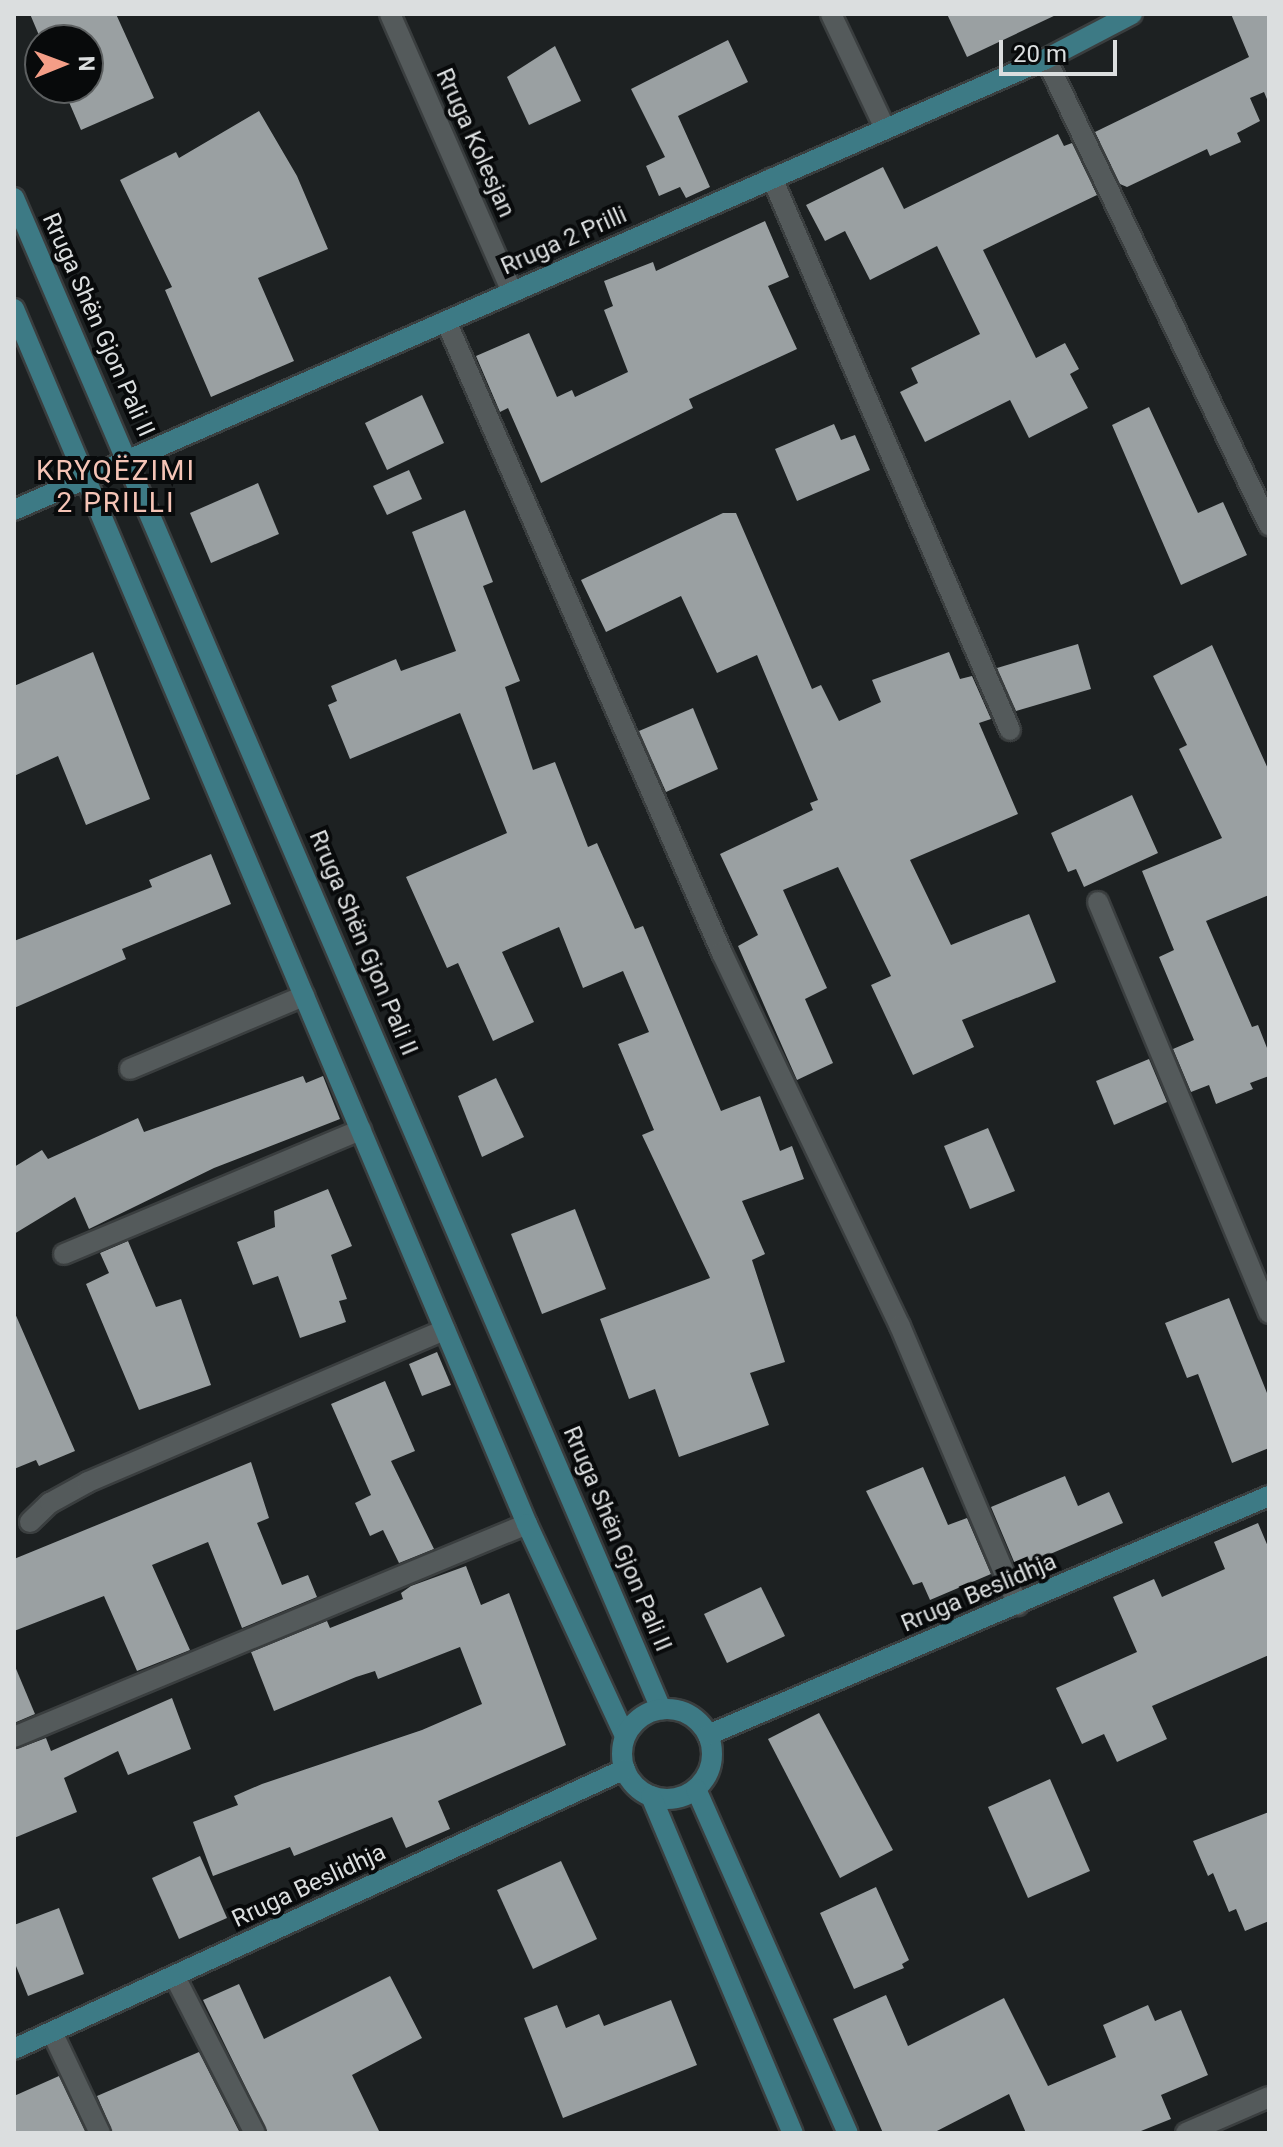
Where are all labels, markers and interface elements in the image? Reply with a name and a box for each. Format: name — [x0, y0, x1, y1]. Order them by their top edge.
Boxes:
north arrow — [24, 24, 104, 104]
scale bar — [1003, 24, 1121, 74]
text: 20 m — [1013, 40, 1067, 68]
text: N — [74, 56, 99, 72]
street label: Rruga Kolesjan — [429, 64, 521, 222]
street label: Rruga 2 Prilli — [497, 200, 631, 282]
street label: Rruga Shën Gjon Pali II — [36, 209, 160, 441]
district label: KRYQËZIMI 2 PRILLI — [36, 454, 196, 520]
street label: Rruga Shën Gjon Pali II — [303, 826, 423, 1060]
street label: Rruga Shën Gjon Pali II — [557, 1422, 677, 1656]
street label: Rruga Beslidhja — [897, 1547, 1061, 1639]
street label: Rruga Beslidhja — [228, 1838, 390, 1934]

